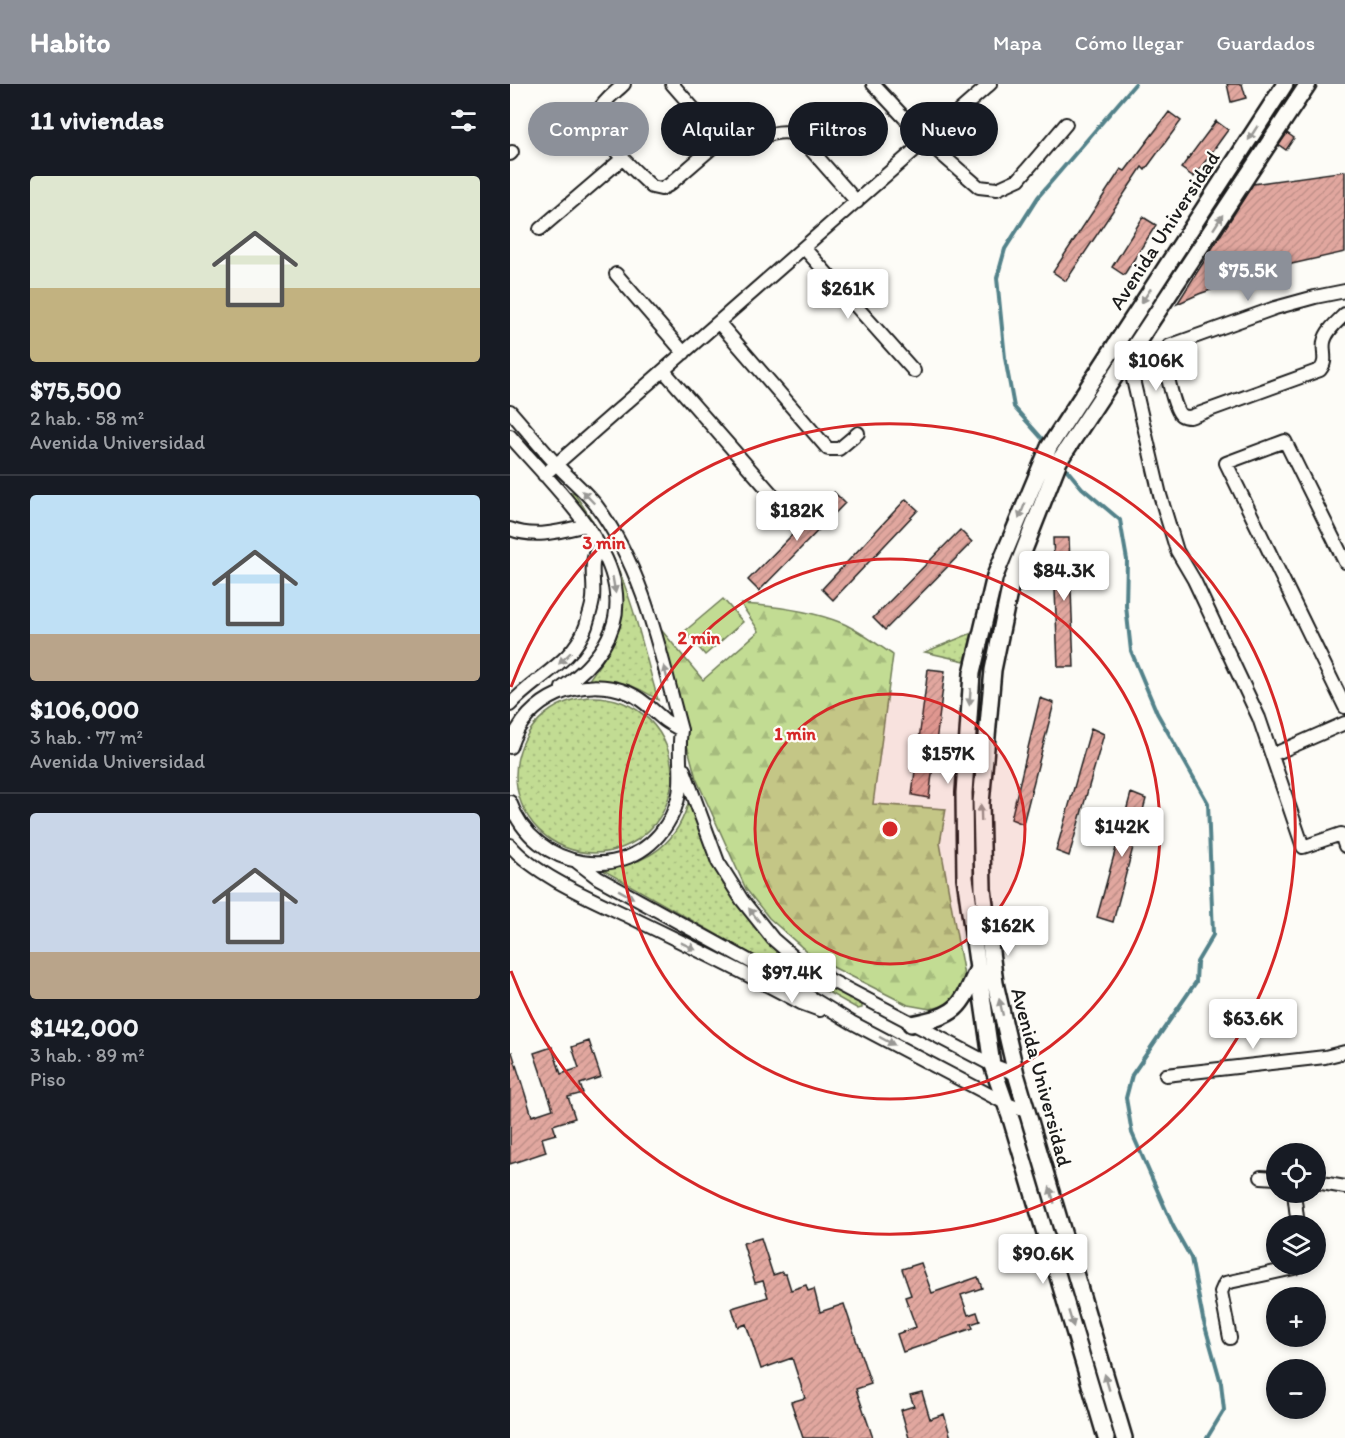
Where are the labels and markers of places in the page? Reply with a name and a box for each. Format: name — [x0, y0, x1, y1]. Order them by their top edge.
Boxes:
pin: $75.5K — [1199, 251, 1297, 302]
pin: $261K — [806, 269, 890, 320]
pin: $106K — [1114, 341, 1198, 392]
pin: $182K — [755, 491, 839, 542]
pin: $84.3K — [1015, 551, 1113, 602]
pin: $157K — [906, 734, 990, 785]
pin: $142K — [1080, 807, 1164, 858]
centre of rings — [880, 819, 900, 839]
pin: $162K — [966, 906, 1050, 957]
pin: $97.4K — [743, 953, 841, 1004]
pin: $63.6K — [1204, 999, 1302, 1050]
pin: $90.6K — [994, 1234, 1092, 1285]

